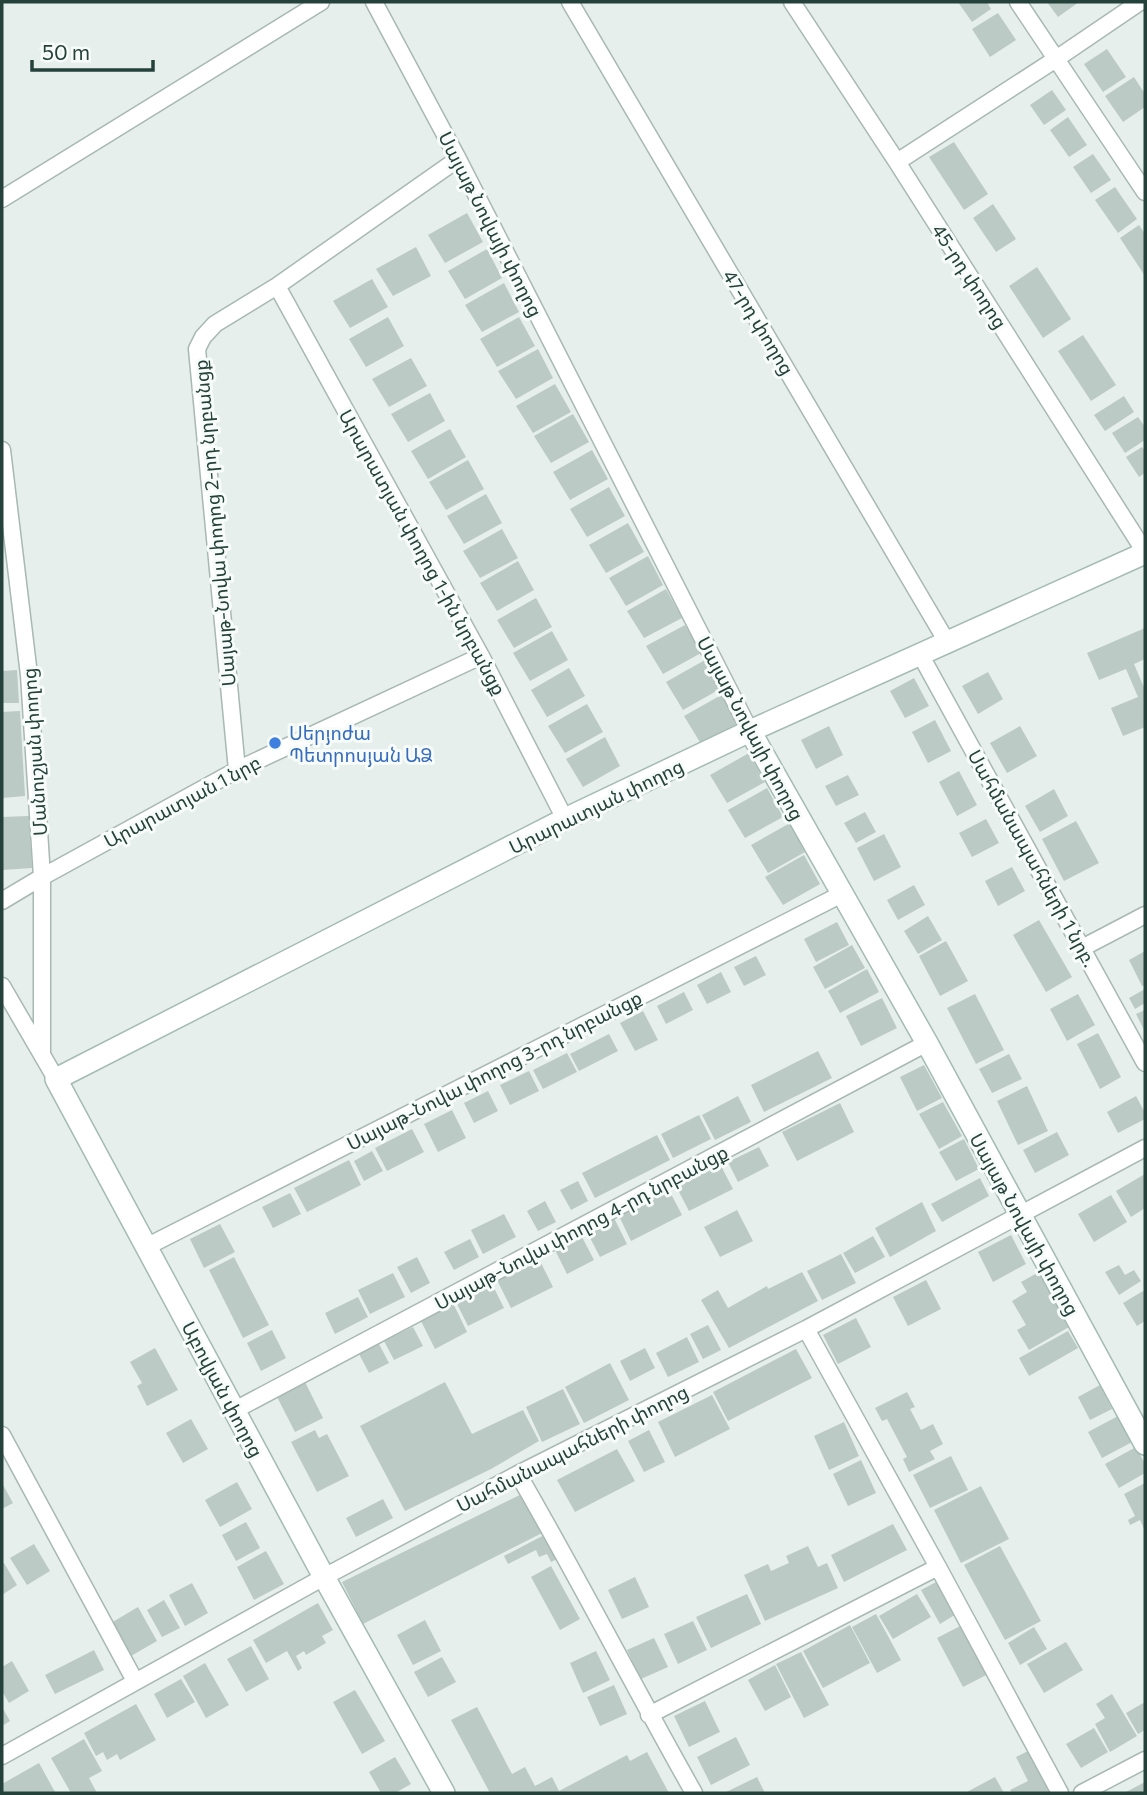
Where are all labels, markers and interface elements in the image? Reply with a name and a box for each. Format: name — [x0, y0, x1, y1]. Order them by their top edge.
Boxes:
scale bar — [32, 28, 152, 72]
text: 50 m — [42, 39, 90, 64]
street label: Սայաթ Նովայի փողոց — [433, 127, 548, 321]
street label: 45-րդ փողոց — [927, 219, 1012, 333]
street label: 47-րդ փողոց — [718, 265, 799, 379]
street label: Սայաթ-Նովա փողոց 2-րդ նրբանցք — [188, 359, 241, 687]
street label: Արարատյան փողոց 1-ին նրբանցք — [334, 405, 511, 699]
street label: Սայաթ Նովայի փողոց — [692, 632, 809, 824]
street label: Մանուշյան փողոց — [17, 667, 52, 837]
place label: Սերյոժա Պետրոսյան ԱՁ — [289, 721, 433, 767]
marker: Սերյոժա Պետրոսյան ԱՁ — [267, 735, 283, 751]
street label: Սահմանապահների 1 նրբ. — [963, 745, 1102, 971]
street label: Արարատյան 1 նրբ — [100, 750, 265, 853]
street label: Արարատյան փողոց — [505, 754, 687, 859]
street label: Սայաթ-Նովա փողոց 3-րդ նրբանցք — [343, 985, 646, 1156]
street label: Սայաթ Նովայի փողոց — [964, 1129, 1085, 1320]
street label: Սայաթ-Նովա փողոց 4-րդ նրբանցք — [430, 1140, 732, 1315]
street label: Աբովյան փողոց — [177, 1317, 269, 1461]
street label: Սահմանապահների փողոց — [452, 1379, 692, 1517]

